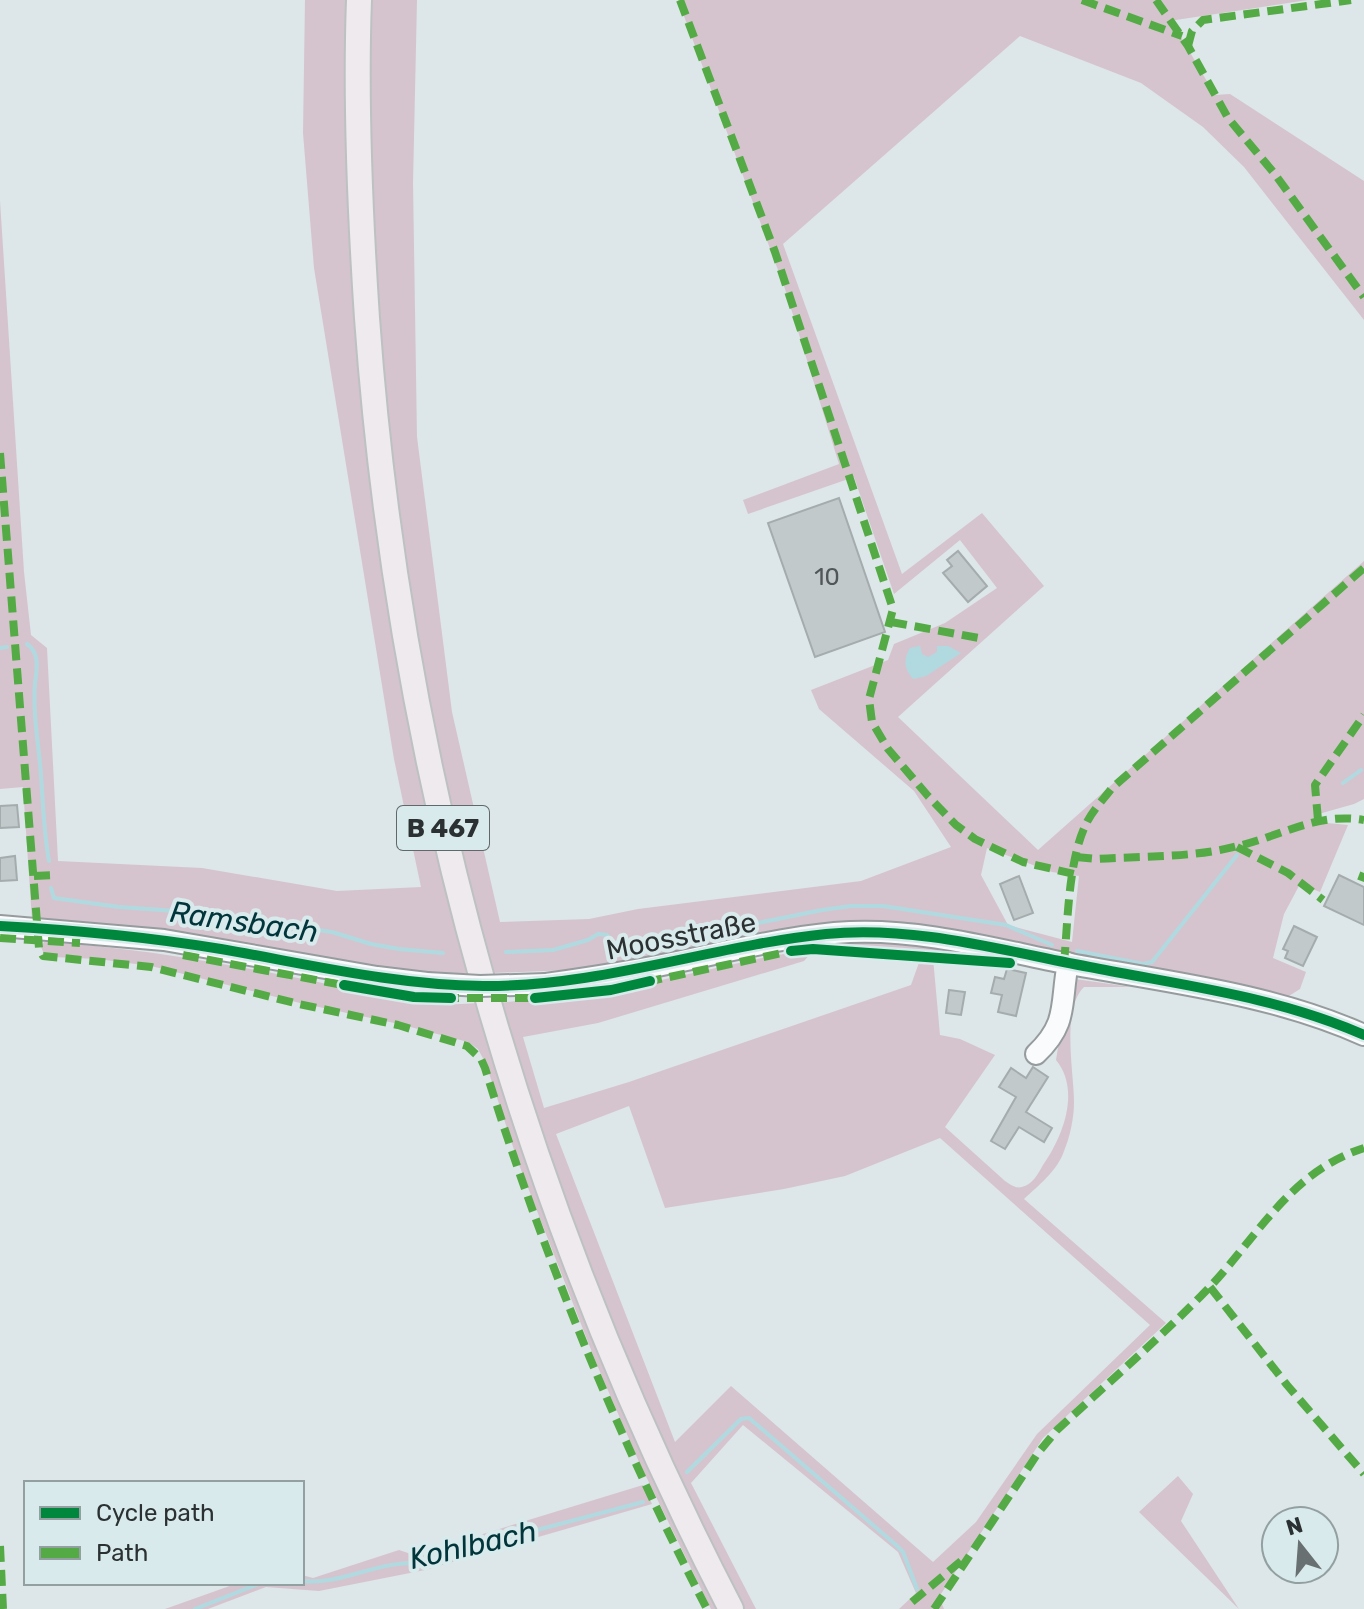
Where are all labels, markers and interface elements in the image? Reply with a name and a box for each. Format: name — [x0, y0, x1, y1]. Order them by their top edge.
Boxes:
house number: 10 — [814, 563, 840, 591]
road number: B 467 — [397, 806, 489, 850]
water label: Ramsbach — [167, 894, 321, 950]
street label: Moosstraße — [603, 905, 759, 967]
legend — [24, 1481, 304, 1585]
text: Cycle path — [96, 1499, 215, 1527]
north arrow — [1260, 1505, 1340, 1585]
text: N — [1283, 1511, 1306, 1542]
water label: Kohlbach — [406, 1513, 540, 1577]
text: Path — [96, 1539, 148, 1567]

